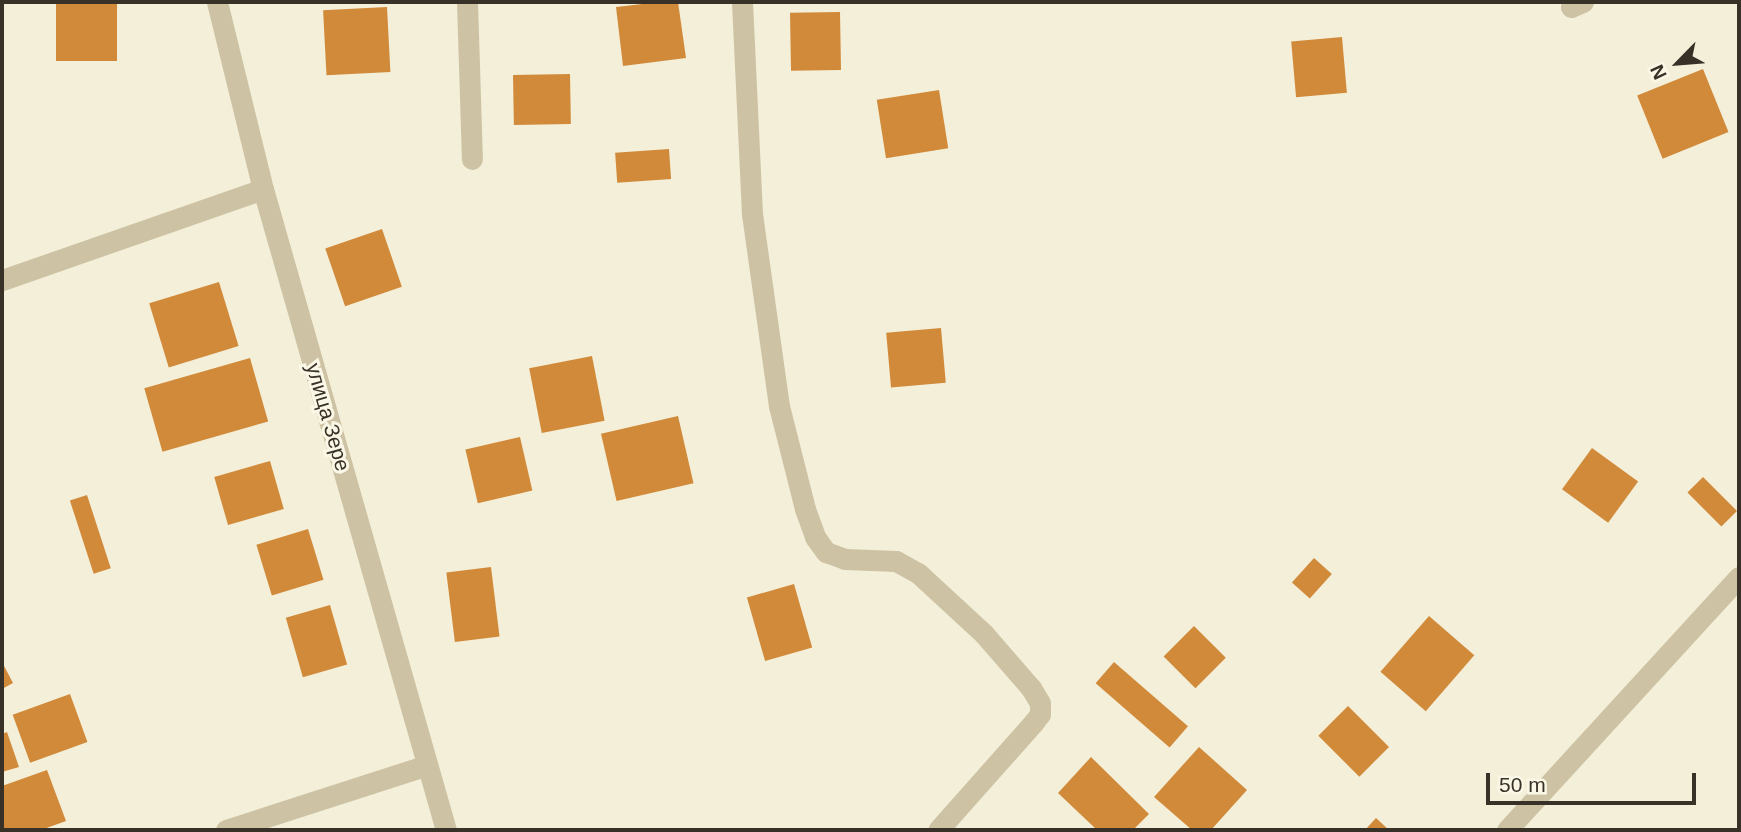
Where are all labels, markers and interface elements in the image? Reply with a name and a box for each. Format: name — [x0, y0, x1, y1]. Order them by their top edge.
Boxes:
north arrow — [1643, 28, 1713, 98]
text: N — [1646, 61, 1671, 83]
street label: улица Зере — [301, 360, 355, 474]
scale bar — [1489, 758, 1699, 802]
text: 50 m — [1499, 773, 1546, 796]

